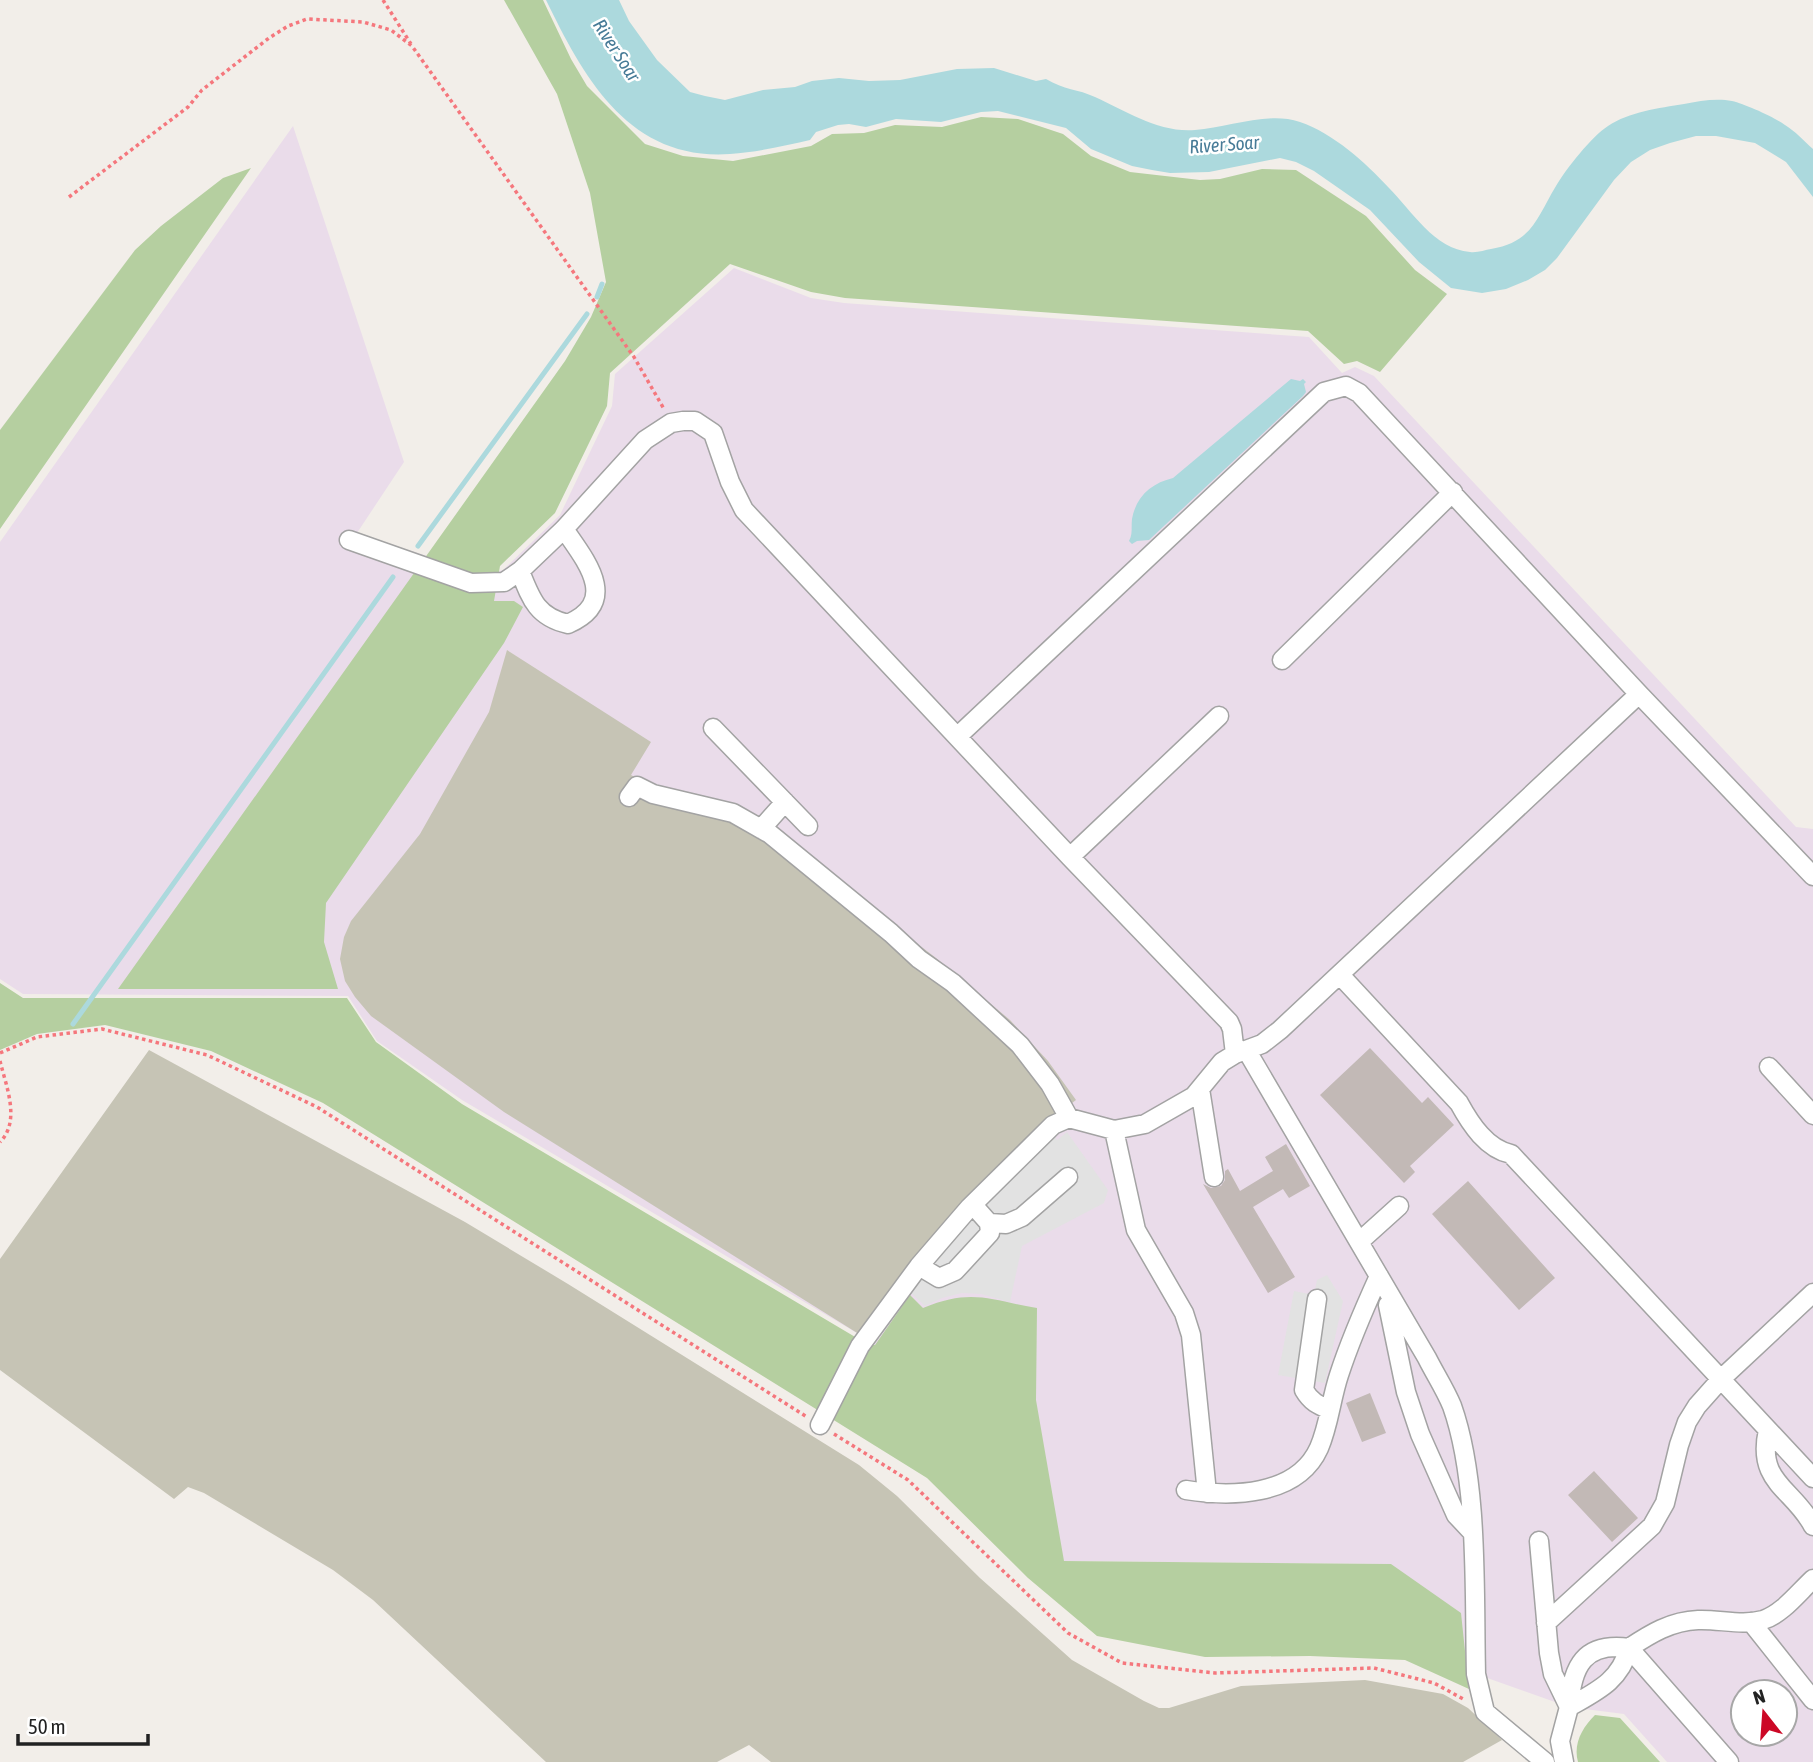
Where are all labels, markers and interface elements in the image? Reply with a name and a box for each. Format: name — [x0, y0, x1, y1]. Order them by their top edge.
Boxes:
water label: River Soar — [589, 15, 646, 86]
water label: River Soar — [1188, 130, 1261, 157]
north arrow — [1729, 1678, 1799, 1748]
text: N — [1750, 1685, 1768, 1709]
scale bar — [18, 1702, 147, 1746]
text: 50 m — [28, 1714, 66, 1738]

